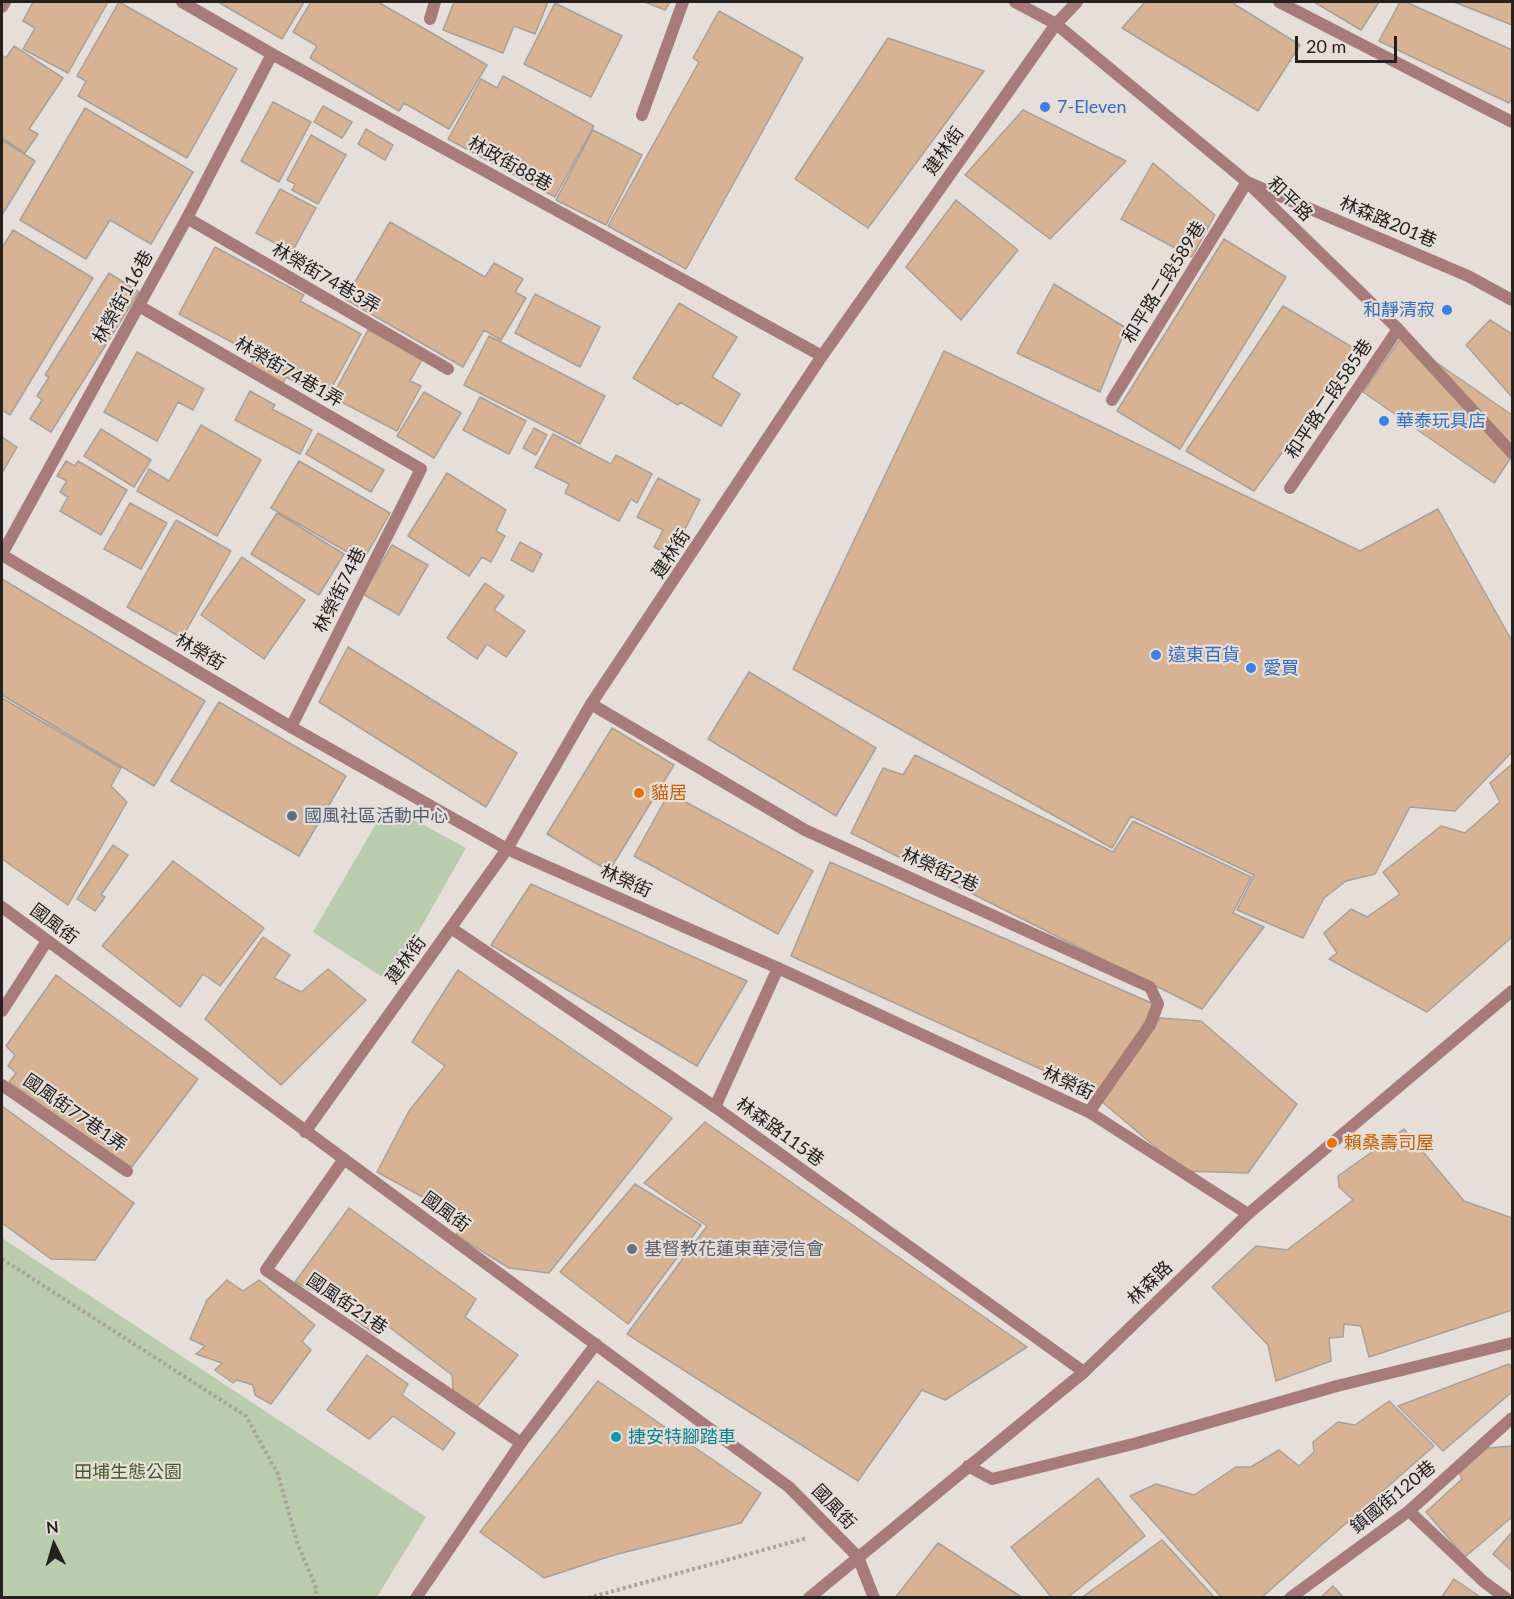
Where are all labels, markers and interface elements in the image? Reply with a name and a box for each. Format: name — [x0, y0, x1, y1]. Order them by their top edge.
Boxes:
scale bar — [1298, 24, 1400, 62]
text: 20 m — [1306, 35, 1346, 57]
place label: 7-Eleven — [1057, 96, 1127, 118]
marker: 7-Eleven — [1038, 100, 1052, 114]
street label: 建林街 — [920, 123, 968, 179]
street label: 林政街88巷 — [464, 132, 556, 196]
street label: 和平路 — [1263, 172, 1317, 226]
street label: 林森路201巷 — [1336, 192, 1440, 252]
street label: 和平路二段589巷 — [1118, 217, 1210, 347]
street label: 林榮街74巷3弄 — [268, 238, 384, 318]
street label: 林榮街116巷 — [89, 247, 157, 347]
place label: 和靜清寂 — [1363, 299, 1435, 321]
marker: 和靜清寂 — [1440, 303, 1454, 317]
street label: 林榮街74巷1弄 — [231, 332, 347, 412]
street label: 和平路二段585巷 — [1281, 335, 1377, 463]
place label: 華泰玩具店 — [1396, 410, 1486, 432]
marker: 華泰玩具店 — [1377, 414, 1391, 428]
street label: 建林街 — [647, 525, 695, 583]
street label: 林榮街74巷 — [309, 544, 371, 636]
street label: 林榮街 — [171, 629, 229, 675]
place label: 遠東百貨 — [1168, 644, 1240, 666]
marker: 遠東百貨 — [1149, 648, 1163, 662]
place label: 愛買 — [1263, 657, 1299, 679]
marker: 愛買 — [1244, 661, 1258, 675]
place label: 貓居 — [651, 782, 687, 804]
marker: 貓居 — [632, 786, 646, 800]
place label: 國風社區活動中心 — [304, 805, 448, 827]
marker: 國風社區活動中心 — [285, 809, 299, 823]
street label: 林榮街2巷 — [898, 843, 982, 897]
street label: 林榮街 — [597, 860, 655, 902]
street label: 國風街 — [26, 899, 82, 949]
street label: 建林街 — [381, 932, 431, 988]
street label: 林榮街 — [1039, 1062, 1097, 1104]
street label: 國風街77巷1弄 — [19, 1069, 131, 1157]
street label: 林森路115巷 — [732, 1093, 828, 1171]
place label: 賴桑壽司屋 — [1344, 1132, 1434, 1154]
marker: 賴桑壽司屋 — [1325, 1136, 1339, 1150]
street label: 國風街 — [418, 1187, 474, 1237]
place label: 基督教花蓮東華浸信會 — [644, 1238, 824, 1260]
marker: 基督教花蓮東華浸信會 — [625, 1242, 639, 1256]
street label: 林森路 — [1123, 1256, 1177, 1310]
street label: 國風街21巷 — [302, 1269, 392, 1339]
place label: 捷安特腳踏車 — [628, 1426, 736, 1448]
marker: 捷安特腳踏車 — [609, 1430, 623, 1444]
street label: 鎮國街120巷 — [1346, 1456, 1440, 1538]
park label: 田埔生態公園 — [74, 1461, 182, 1483]
street label: 國風街 — [807, 1480, 861, 1534]
north arrow — [24, 1515, 84, 1575]
text: N — [45, 1517, 59, 1537]

